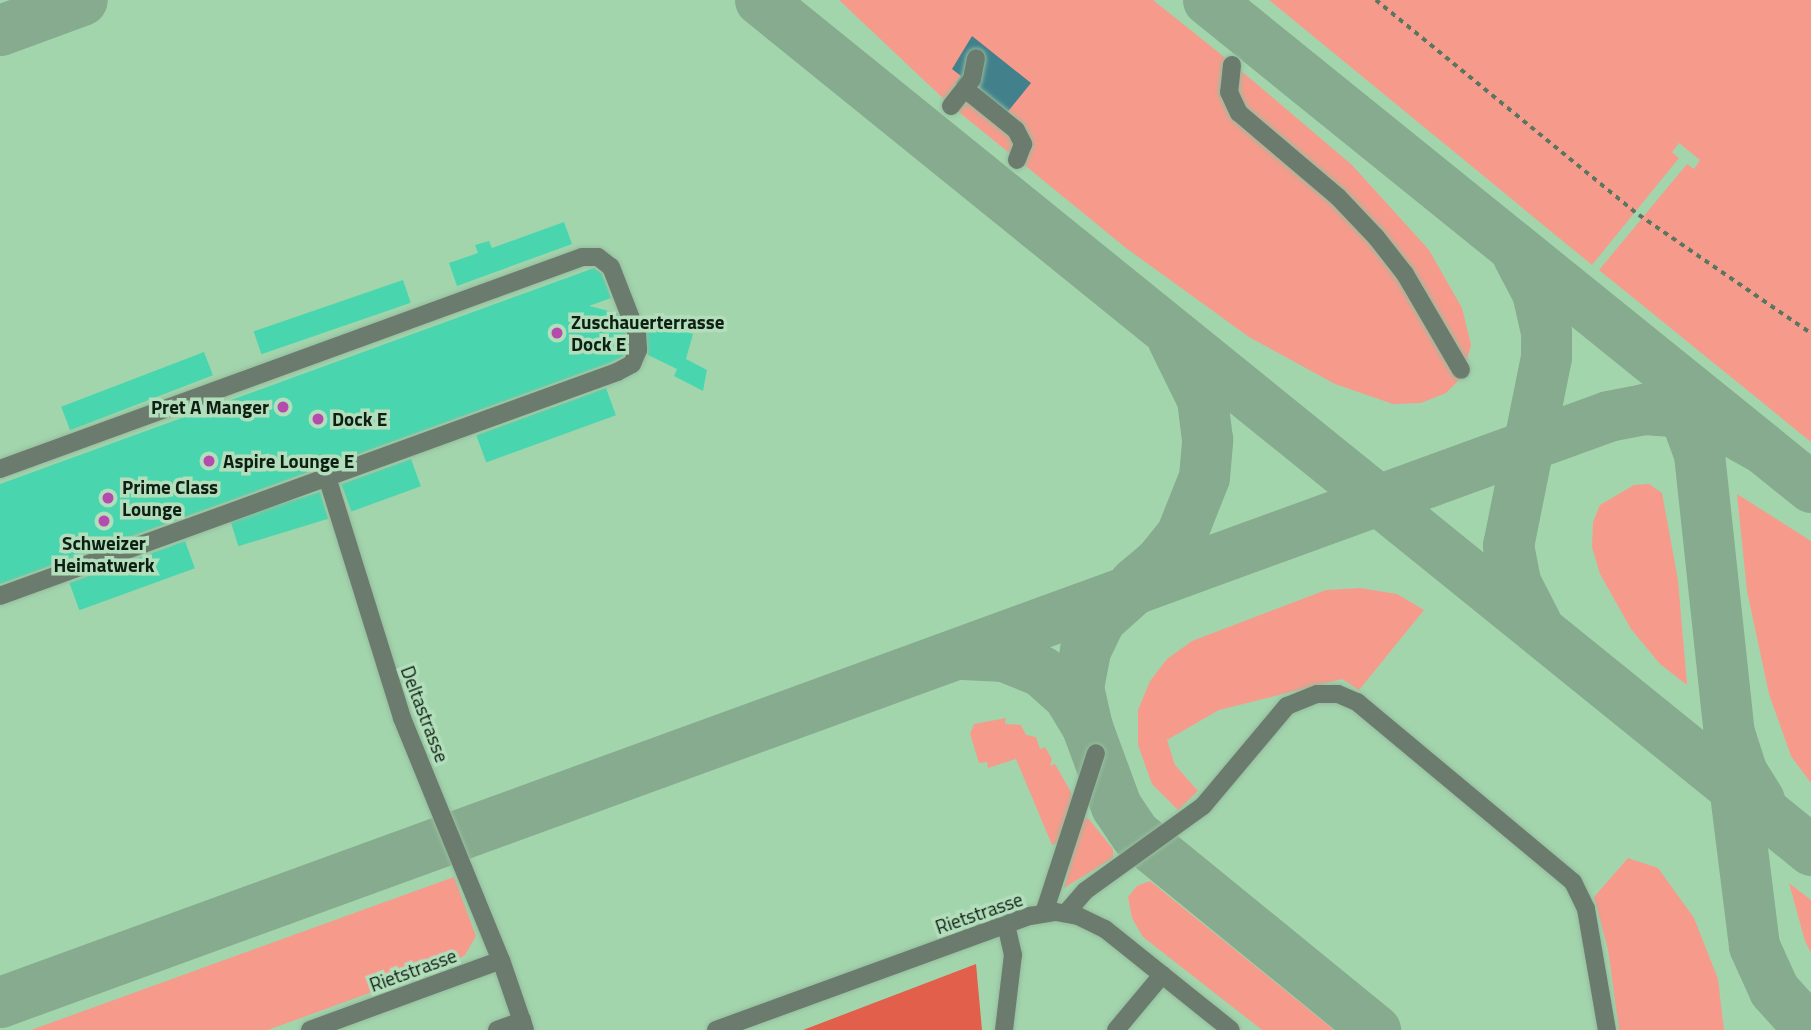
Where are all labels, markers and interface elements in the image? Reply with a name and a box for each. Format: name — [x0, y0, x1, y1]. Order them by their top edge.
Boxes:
place label: Zuschauerterrasse Dock E — [571, 311, 724, 355]
marker: Zuschauerterrasse Dock E — [549, 325, 565, 341]
place label: Pret A Manger — [151, 396, 269, 418]
marker: Pret A Manger — [275, 399, 291, 415]
place label: Dock E — [332, 408, 387, 430]
marker: Dock E — [310, 411, 326, 427]
place label: Aspire Lounge E — [223, 450, 354, 472]
marker: Aspire Lounge E — [201, 453, 217, 469]
place label: Prime Class Lounge — [122, 476, 218, 520]
marker: Prime Class Lounge — [100, 490, 116, 506]
marker: Schweizer Heimatwerk — [96, 513, 112, 529]
place label: Schweizer Heimatwerk — [53, 532, 155, 576]
street label: Deltastrasse — [396, 663, 454, 765]
street label: Rietstrasse — [932, 887, 1026, 939]
street label: Rietstrasse — [366, 944, 460, 996]

